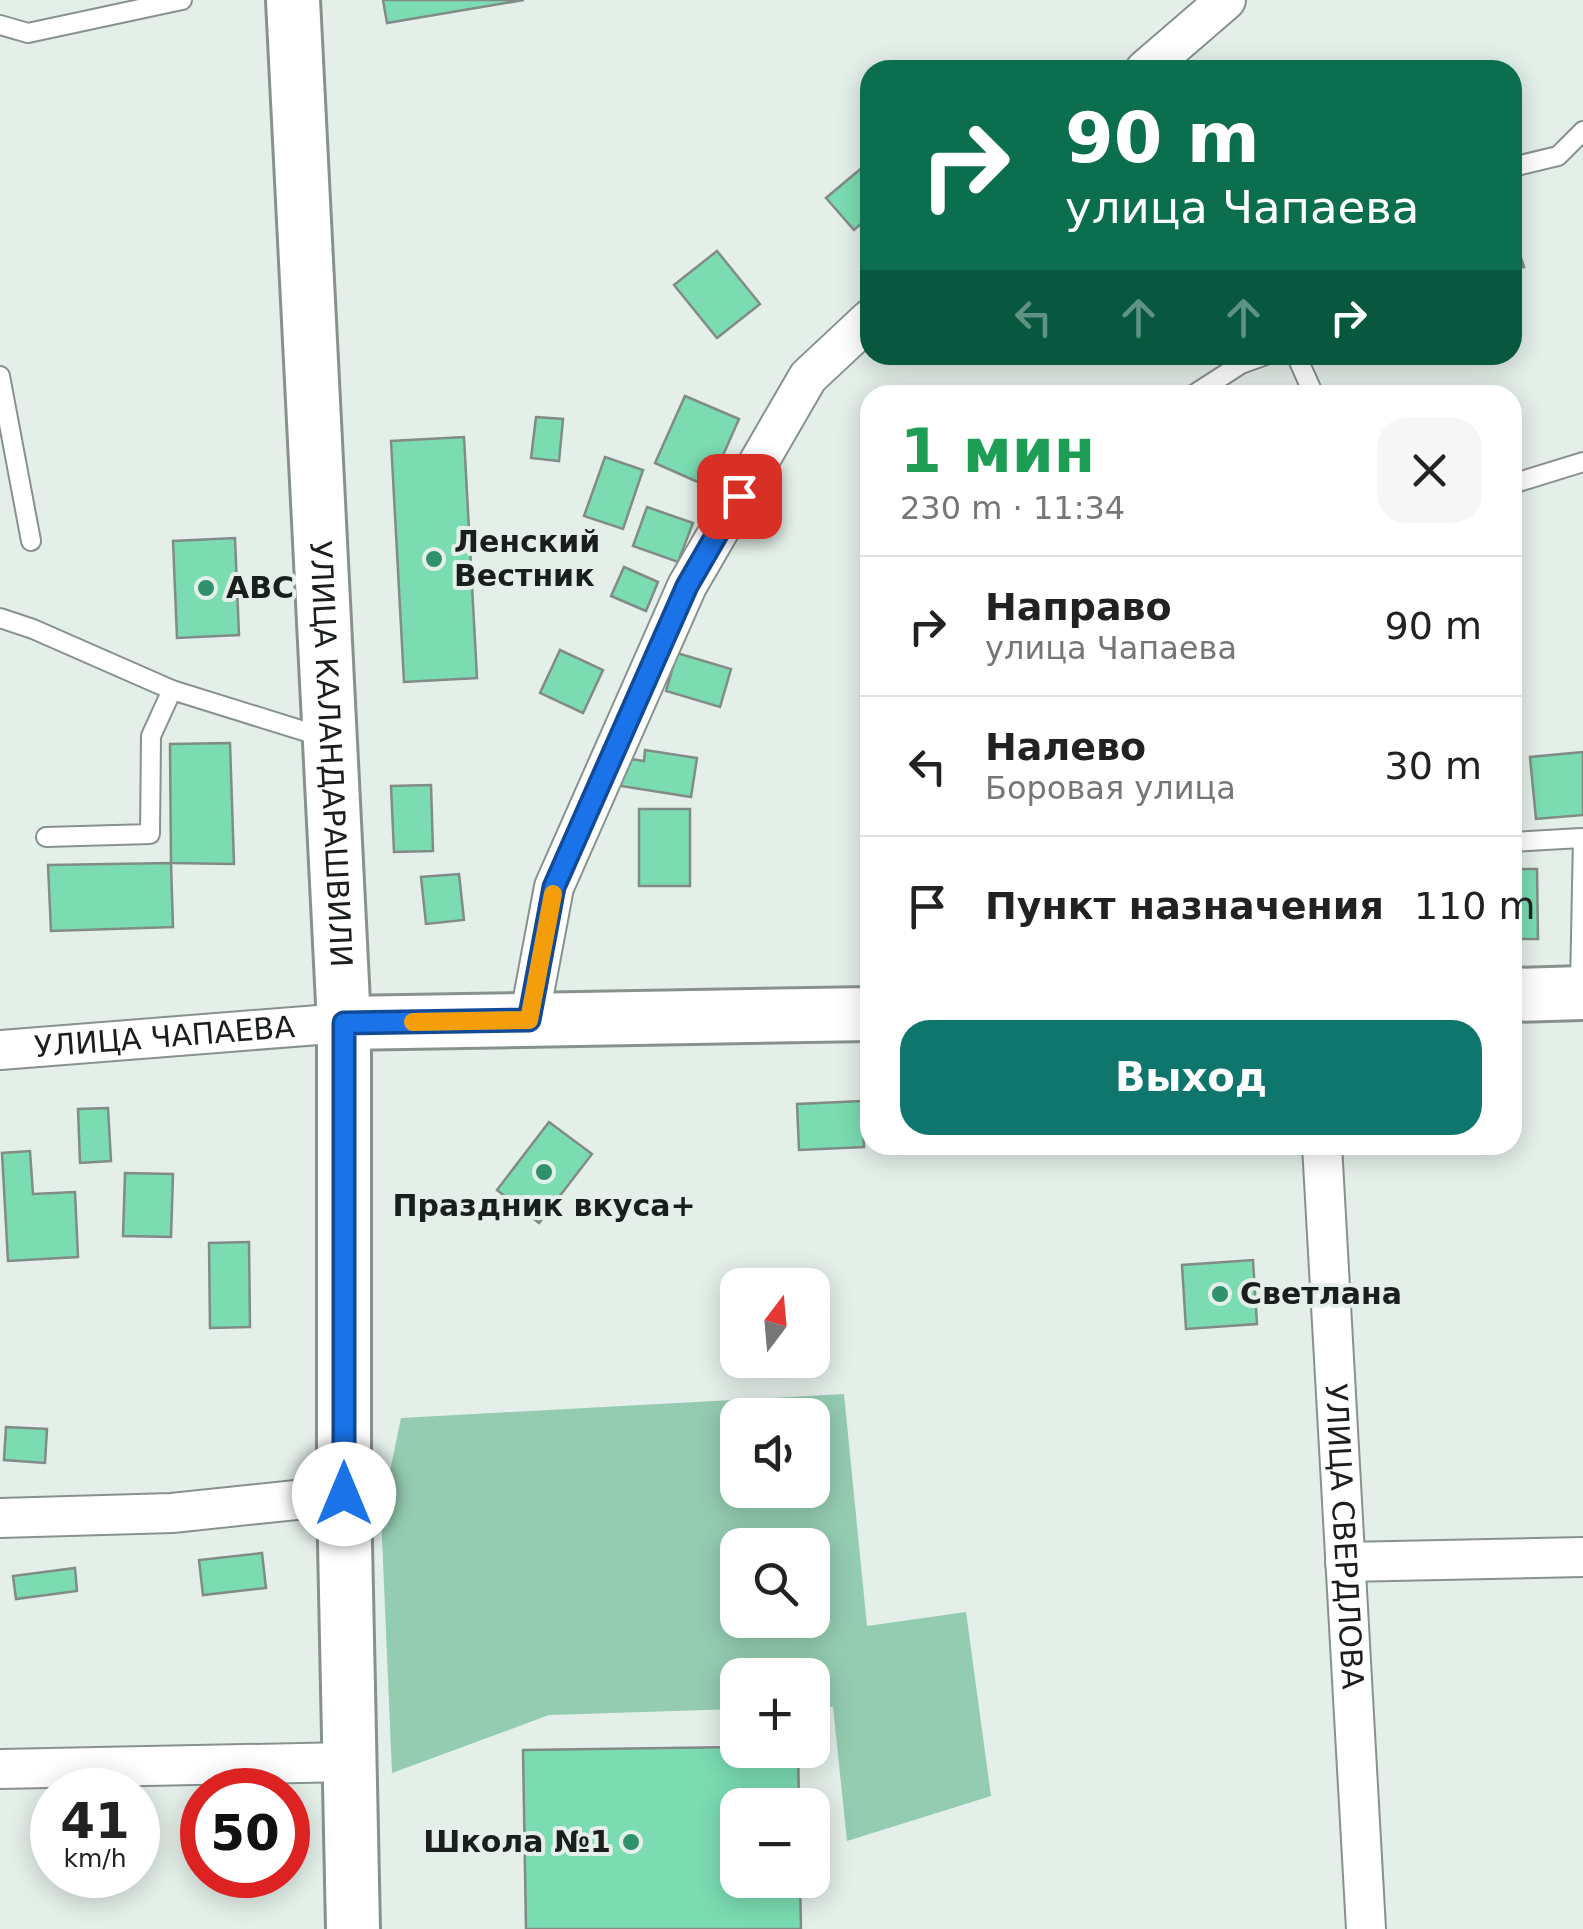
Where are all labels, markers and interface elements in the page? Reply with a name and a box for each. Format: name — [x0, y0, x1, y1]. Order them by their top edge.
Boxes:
text: 90 m — [1065, 97, 1260, 179]
icon: right — [900, 100, 1030, 230]
text: улица Чапаева — [1065, 181, 1419, 234]
icon: left — [1006, 290, 1061, 345]
icon: ahead — [1111, 290, 1166, 345]
icon: ahead — [1216, 290, 1271, 345]
icon: right — [1321, 290, 1376, 345]
text: 1 мин — [900, 416, 1095, 486]
button: close — [1377, 418, 1482, 523]
pin — [697, 454, 782, 539]
icon: arrive — [712, 469, 767, 524]
text: 230 m · 11:34 — [900, 489, 1125, 527]
place label: Ленский Вестник — [454, 524, 600, 593]
street label: УЛИЦА КАЛАНДАРАШВИЛИ — [303, 540, 359, 968]
marker: Ленский Вестник — [423, 548, 445, 570]
place label: ABC — [226, 570, 294, 605]
marker: ABC — [195, 577, 217, 599]
text: Направо — [985, 585, 1172, 629]
icon: right — [900, 599, 955, 654]
text: 90 m — [1385, 604, 1482, 648]
text: улица Чапаева — [985, 629, 1237, 667]
text: Налево — [985, 725, 1146, 769]
icon: left — [900, 739, 955, 794]
text: 30 m — [1385, 744, 1482, 788]
text: Боровая улица — [985, 769, 1236, 807]
icon: arrive — [900, 879, 955, 934]
text: Пункт назначения — [985, 884, 1384, 928]
text: 110 m — [1414, 884, 1536, 928]
street label: УЛИЦА ЧАПАЕВА — [33, 1009, 296, 1064]
button: Выход — [900, 1020, 1482, 1135]
marker: Праздник вкуса+ — [533, 1161, 555, 1183]
place label: Праздник вкуса+ — [392, 1188, 696, 1223]
north arrow — [720, 1268, 830, 1378]
map controls — [720, 1268, 830, 1898]
place label: Светлана — [1240, 1276, 1402, 1311]
marker: Светлана — [1209, 1283, 1231, 1305]
street label: УЛИЦА СВЕРДЛОВА — [1318, 1383, 1371, 1691]
button: sound — [720, 1398, 830, 1508]
position arrow — [292, 1442, 396, 1546]
button: search — [720, 1528, 830, 1638]
button: + — [720, 1658, 830, 1768]
speed limit sign: 50 — [180, 1768, 310, 1898]
button: − — [720, 1788, 830, 1898]
text: 41 — [60, 1792, 130, 1850]
place label: Школа №1 — [423, 1824, 611, 1859]
marker: Школа №1 — [620, 1831, 642, 1853]
text: km/h — [63, 1844, 127, 1873]

